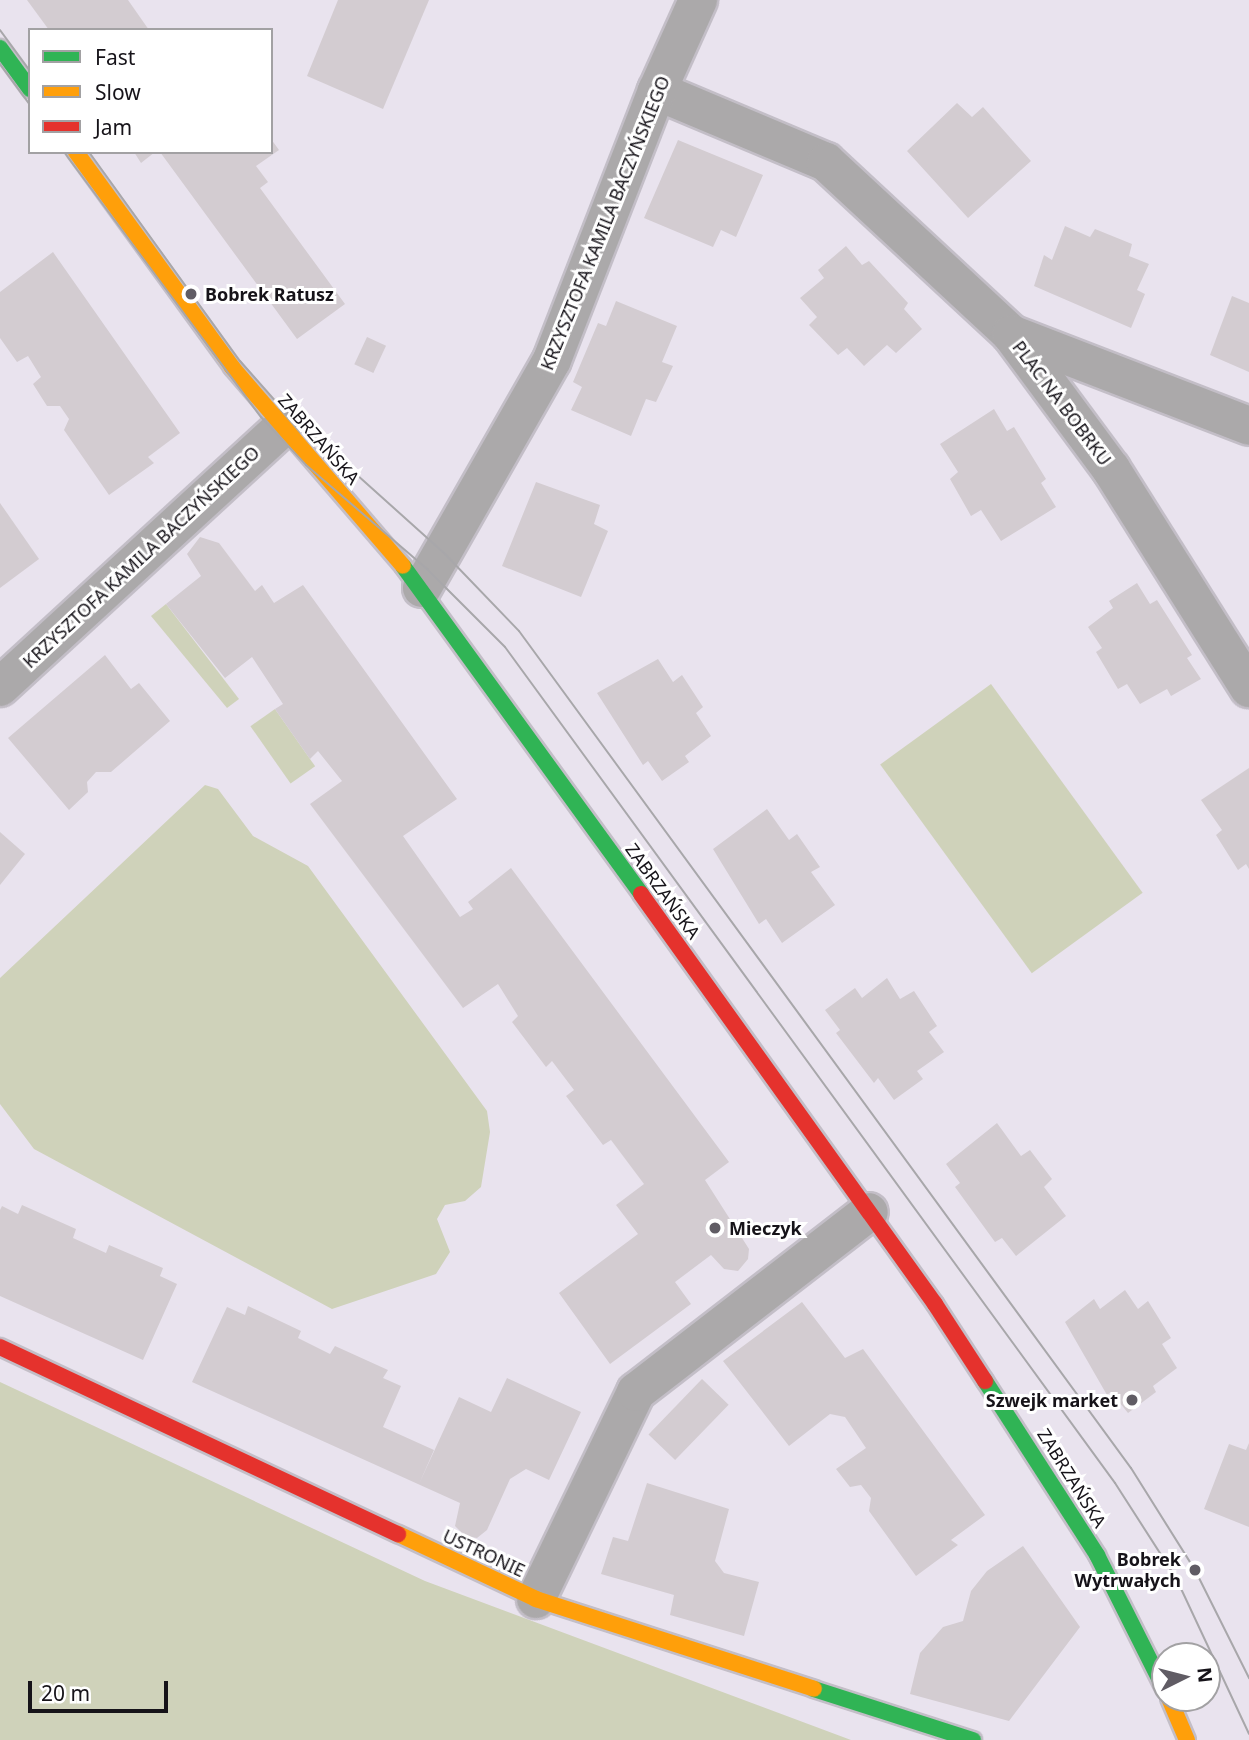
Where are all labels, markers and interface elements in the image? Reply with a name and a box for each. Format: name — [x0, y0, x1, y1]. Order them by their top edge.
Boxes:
legend — [28, 28, 273, 154]
text: Fast — [95, 43, 135, 71]
street label: KRZYSZTOFA KAMILA BACZYŃSKIEGO — [536, 73, 674, 373]
text: Slow — [95, 78, 141, 106]
text: Jam — [95, 113, 132, 141]
place label: Bobrek Ratusz — [205, 283, 334, 305]
marker: Bobrek Ratusz — [183, 286, 199, 302]
street label: PLAC NA BOBRKU — [1008, 336, 1116, 470]
street label: ZABRZAŃSKA — [274, 389, 364, 489]
street label: KRZYSZTOFA KAMILA BACZYŃSKIEGO — [18, 442, 264, 672]
street label: ZABRZAŃSKA — [621, 839, 705, 943]
place label: Mieczyk — [729, 1217, 802, 1239]
marker: Mieczyk — [707, 1220, 723, 1236]
place label: Szwejk market — [986, 1389, 1118, 1411]
marker: Szwejk market — [1124, 1392, 1140, 1408]
street label: ZABRZAŃSKA — [1033, 1424, 1111, 1532]
street label: USTRONIE — [440, 1525, 528, 1581]
place label: Bobrek Wytrwałych — [1075, 1549, 1181, 1592]
marker: Bobrek Wytrwałych — [1187, 1562, 1203, 1578]
north arrow — [1151, 1642, 1221, 1712]
scale bar — [32, 1666, 172, 1710]
text: N — [1191, 1666, 1219, 1684]
text: 20 m — [41, 1679, 90, 1707]

